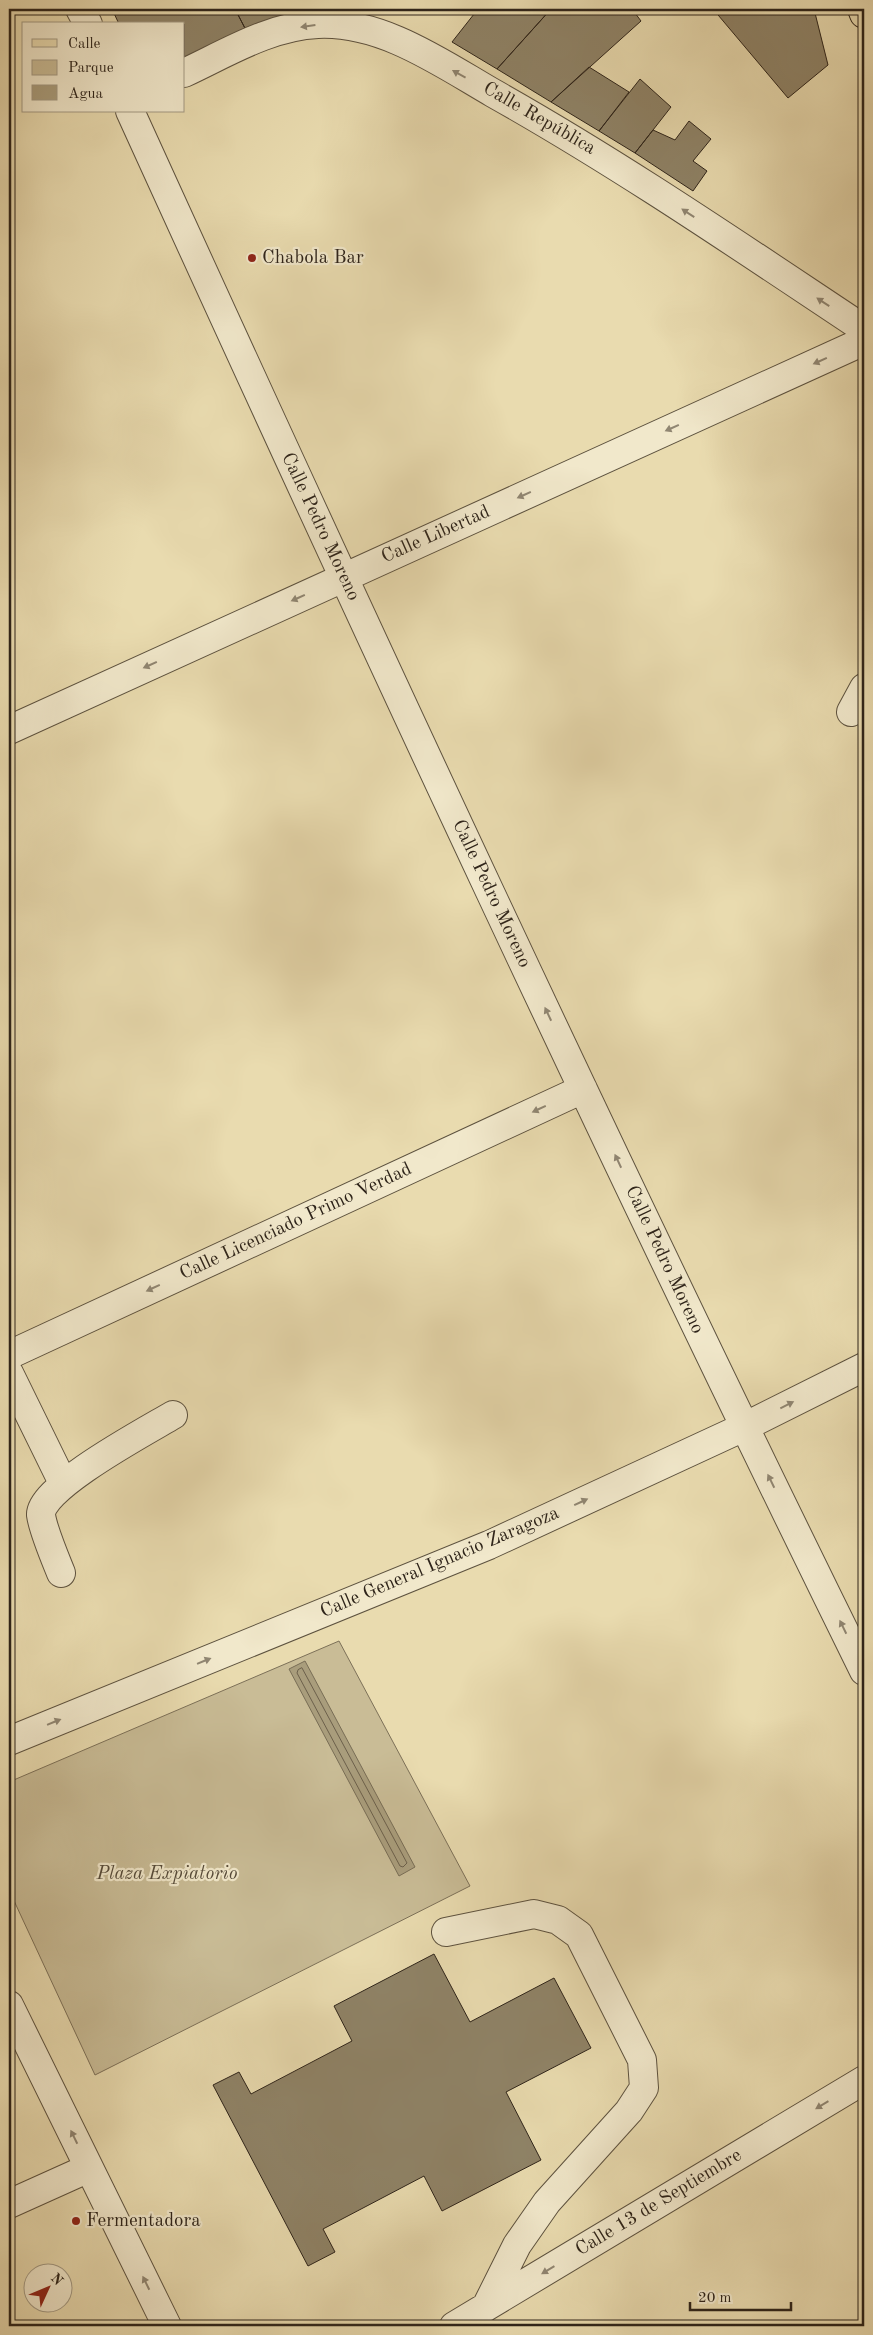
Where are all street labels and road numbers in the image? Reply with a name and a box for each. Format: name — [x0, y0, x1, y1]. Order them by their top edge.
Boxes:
street label: Calle República — [480, 79, 599, 159]
street label: Calle Pedro Moreno — [277, 450, 363, 604]
street label: Calle Libertad — [379, 503, 493, 567]
street label: Calle Pedro Moreno — [448, 817, 534, 971]
street label: Calle Licenciado Primo Verdad — [177, 1160, 415, 1284]
street label: Calle Pedro Moreno — [621, 1183, 707, 1337]
street label: Calle General Ignacio Zaragoza — [318, 1504, 563, 1622]
street label: Calle 13 de Septiembre — [573, 2146, 745, 2260]

